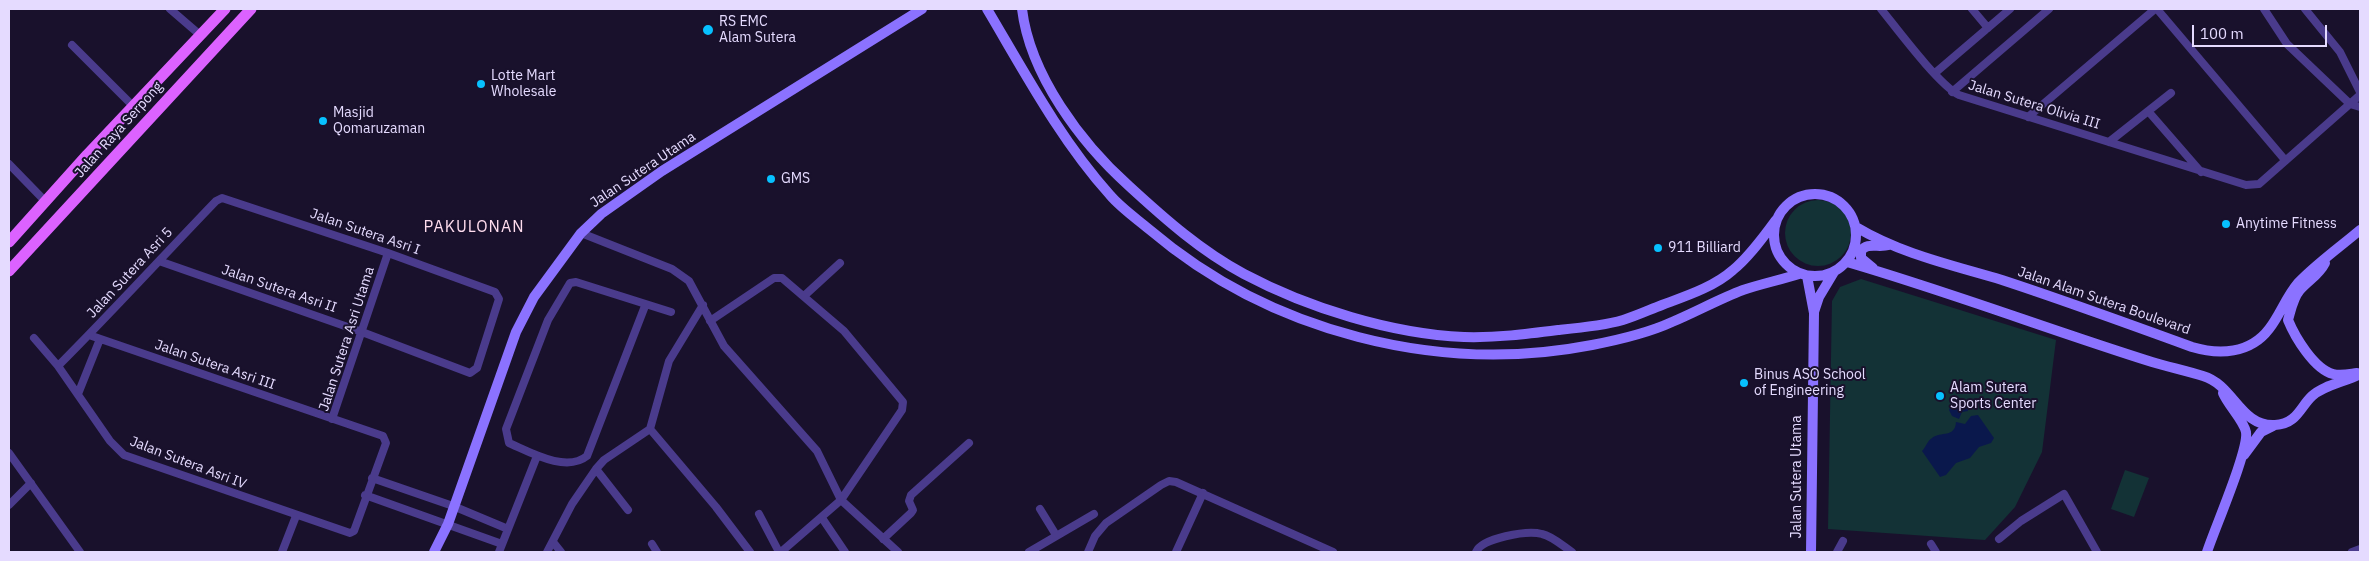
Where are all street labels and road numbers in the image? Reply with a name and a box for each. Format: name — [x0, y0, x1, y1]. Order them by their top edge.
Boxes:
street label: Jalan Sutera Olivia III — [1966, 77, 2102, 133]
street label: Jalan Raya Serpong — [72, 79, 166, 181]
street label: Jalan Sutera Utama — [587, 129, 699, 211]
street label: Jalan Sutera Asri I — [308, 205, 422, 259]
street label: Jalan Sutera Asri 5 — [84, 224, 176, 322]
street label: Jalan Sutera Asri II — [219, 261, 339, 317]
street label: Jalan Alam Sutera Boulevard — [2016, 264, 2192, 338]
street label: Jalan Sutera Asri Utama — [316, 265, 378, 413]
street label: Jalan Sutera Asri III — [153, 337, 277, 393]
street label: Jalan Sutera Utama — [1789, 415, 1805, 539]
street label: Jalan Sutera Asri IV — [127, 433, 249, 493]

